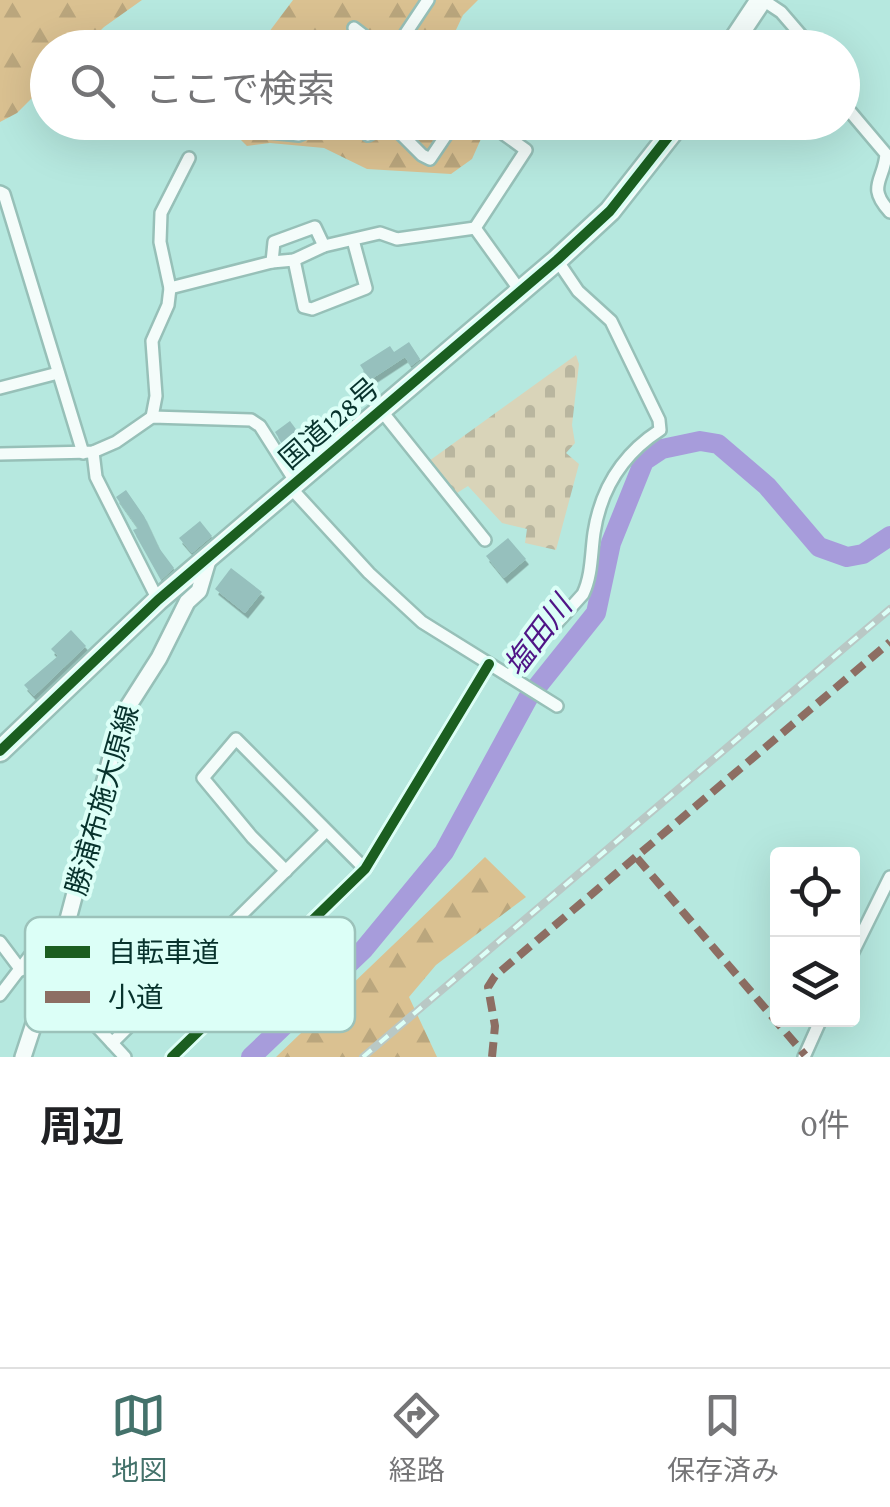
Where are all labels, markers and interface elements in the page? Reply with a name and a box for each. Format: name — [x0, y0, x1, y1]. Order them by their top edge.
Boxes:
search box — [30, 30, 860, 140]
icon: search — [65, 58, 120, 113]
text: ここで検索 — [145, 68, 335, 110]
street label: 国道128号 — [273, 372, 385, 475]
water label: 塩田川 — [497, 587, 580, 682]
street label: 勝浦布施大原線 — [61, 702, 144, 899]
map controls — [770, 847, 860, 1027]
button: locate — [770, 847, 860, 937]
legend — [25, 917, 355, 1032]
text: 自転車道 — [108, 937, 220, 968]
button: layers — [770, 937, 860, 1027]
text: 小道 — [108, 982, 164, 1013]
text: 周辺 — [40, 1103, 124, 1150]
text: 0件 — [800, 1107, 850, 1143]
tab: 地図 — [111, 1388, 167, 1488]
tab: 経路 — [389, 1388, 445, 1488]
tab: 保存済み — [667, 1388, 779, 1488]

